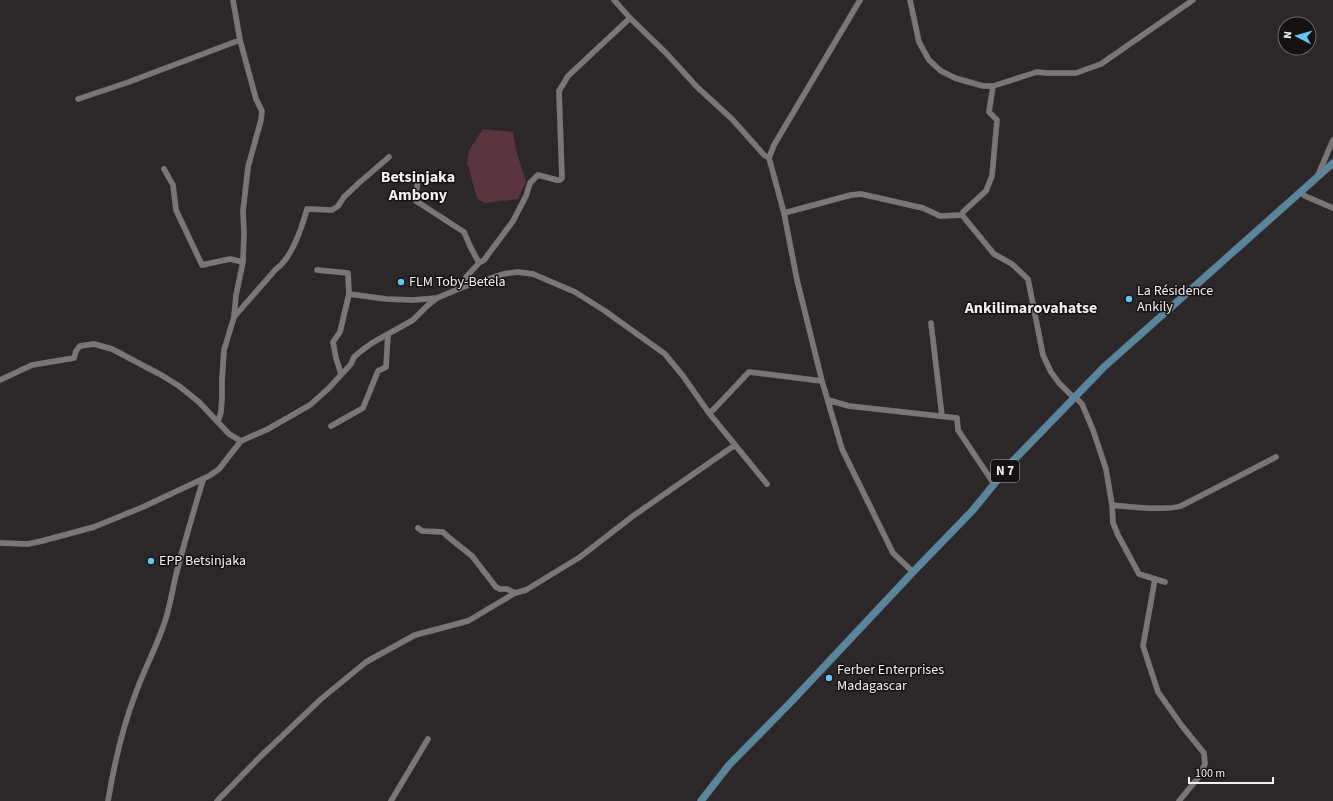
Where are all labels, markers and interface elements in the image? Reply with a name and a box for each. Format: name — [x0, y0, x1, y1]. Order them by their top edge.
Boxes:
north arrow — [1277, 16, 1317, 56]
text: N — [1280, 31, 1295, 39]
district label: Betsinjaka Ambony — [381, 166, 455, 206]
place label: FLM Toby-Betela — [409, 272, 506, 292]
marker: FLM Toby-Betela — [396, 277, 406, 287]
place label: La Résidence Ankily — [1137, 281, 1213, 317]
marker: La Résidence Ankily — [1124, 294, 1134, 304]
district label: Ankilimarovahatse — [964, 297, 1097, 319]
road number: N 7 — [991, 460, 1019, 482]
place label: EPP Betsinjaka — [159, 551, 246, 571]
marker: EPP Betsinjaka — [146, 556, 156, 566]
place label: Ferber Enterprises Madagascar — [837, 660, 944, 696]
marker: Ferber Enterprises Madagascar — [824, 673, 834, 683]
scale bar — [1189, 759, 1273, 785]
text: 100 m — [1195, 765, 1225, 782]

